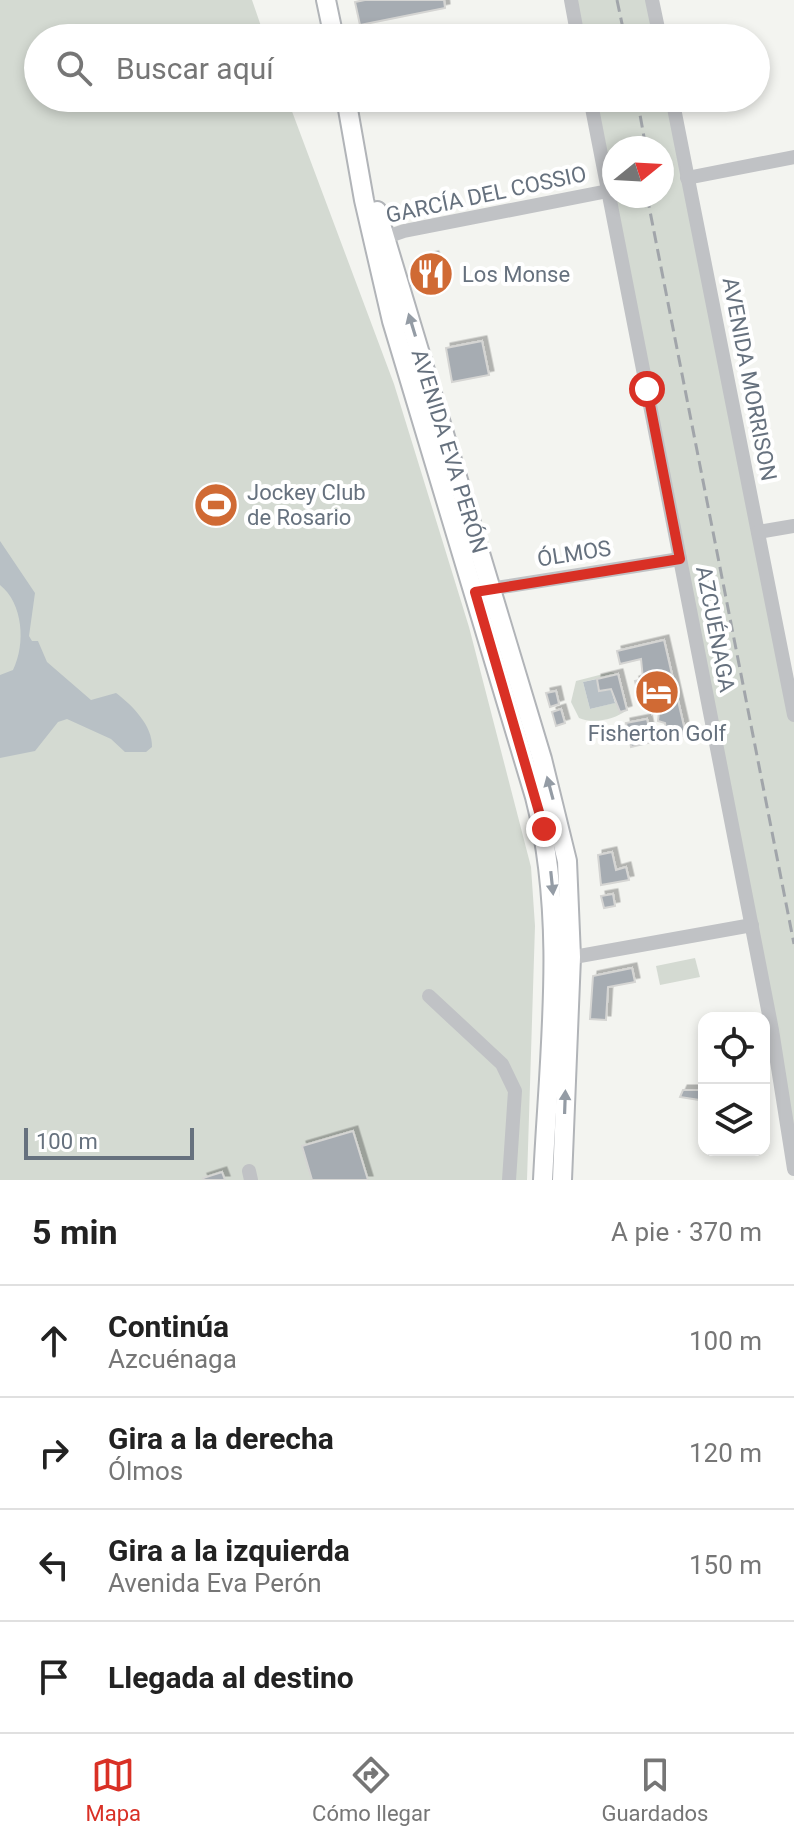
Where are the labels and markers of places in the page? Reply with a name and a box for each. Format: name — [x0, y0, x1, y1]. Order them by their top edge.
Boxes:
restaurant icon: Los Monse — [407, 250, 455, 298]
place label: Los Monse — [462, 262, 570, 287]
place label: Jockey Club de Rosario — [247, 480, 366, 530]
sports icon: Jockey Club de Rosario — [192, 481, 240, 529]
hotel icon: Fisherton Golf — [633, 668, 681, 716]
place label: Fisherton Golf — [588, 721, 727, 746]

